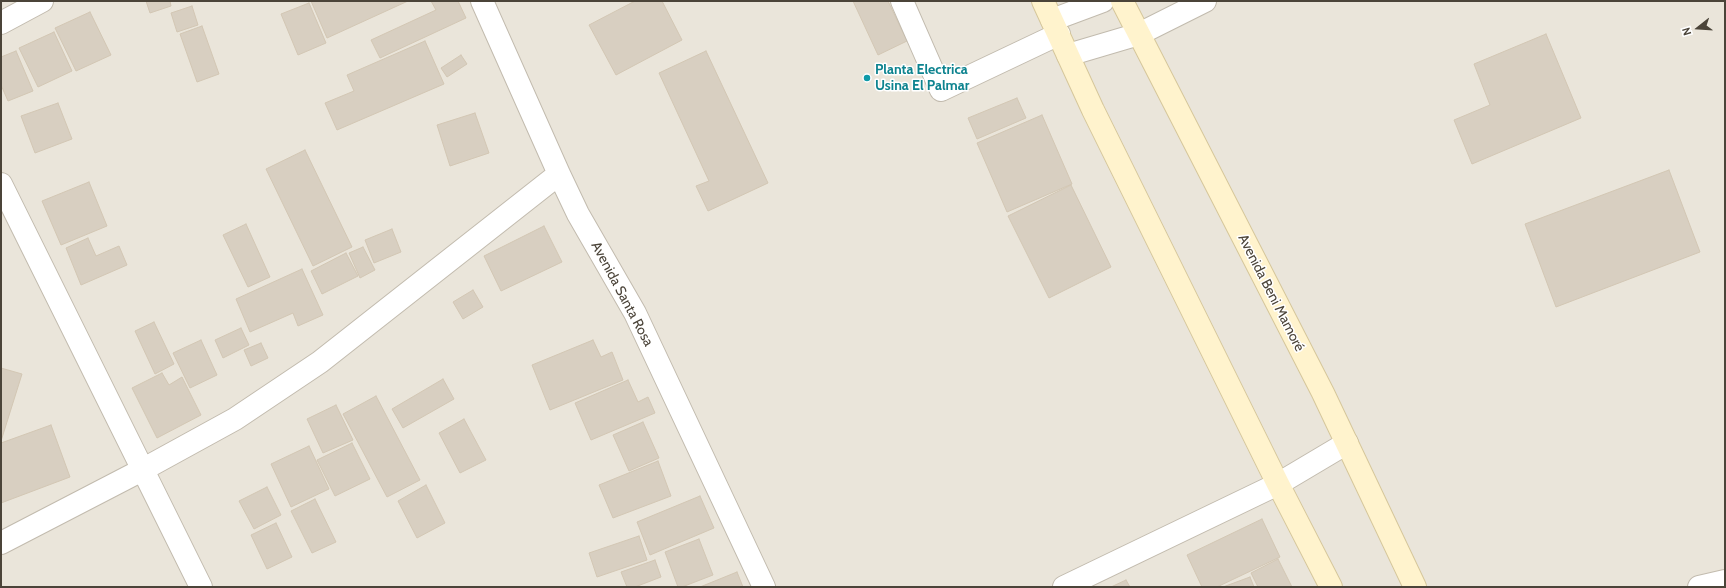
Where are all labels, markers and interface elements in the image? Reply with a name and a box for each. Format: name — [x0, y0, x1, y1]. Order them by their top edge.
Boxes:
north arrow — [1678, 8, 1718, 48]
text: N — [1679, 26, 1694, 37]
place label: Planta Electrica Usina El Palmar — [875, 62, 969, 94]
marker: Planta Electrica Usina El Palmar — [862, 73, 872, 83]
street label: Avenida Beni Mamoré — [1234, 232, 1308, 354]
street label: Avenida Santa Rosa — [587, 239, 657, 349]

